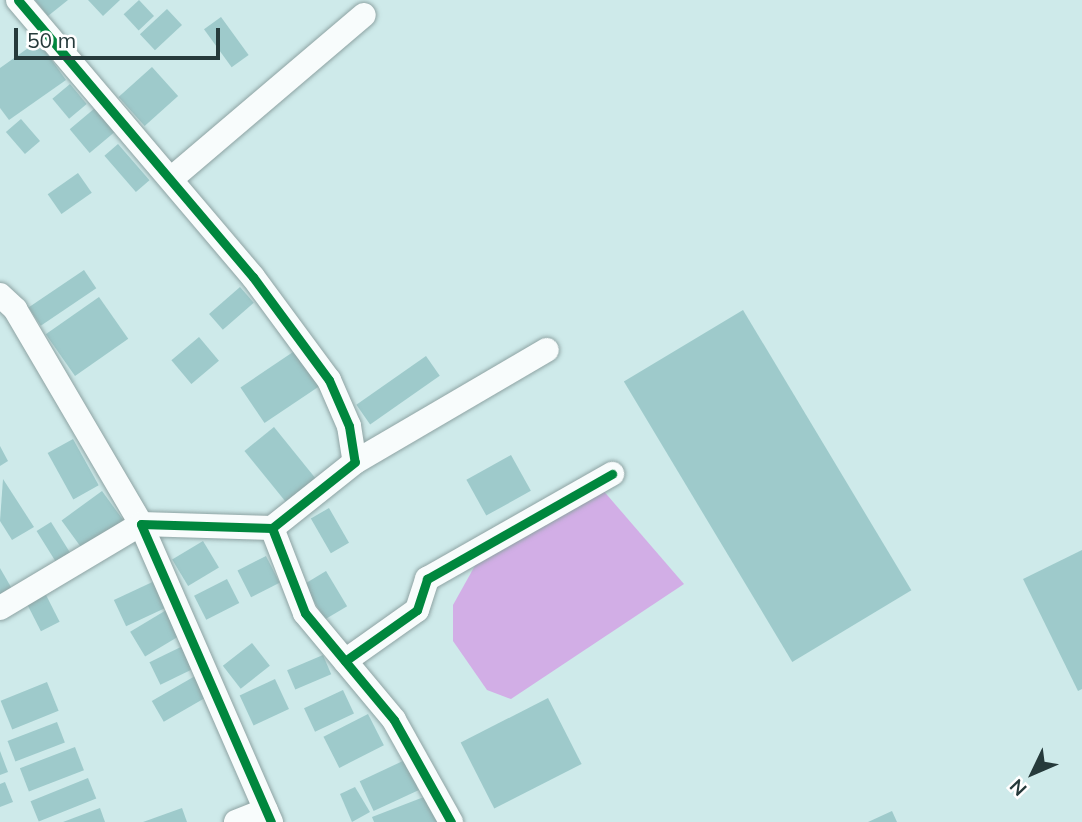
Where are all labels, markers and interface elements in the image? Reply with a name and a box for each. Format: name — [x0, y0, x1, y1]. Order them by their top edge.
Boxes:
scale bar — [18, 14, 224, 58]
text: 50 m — [27, 27, 76, 53]
north arrow — [998, 738, 1068, 808]
text: N — [1004, 774, 1032, 801]

